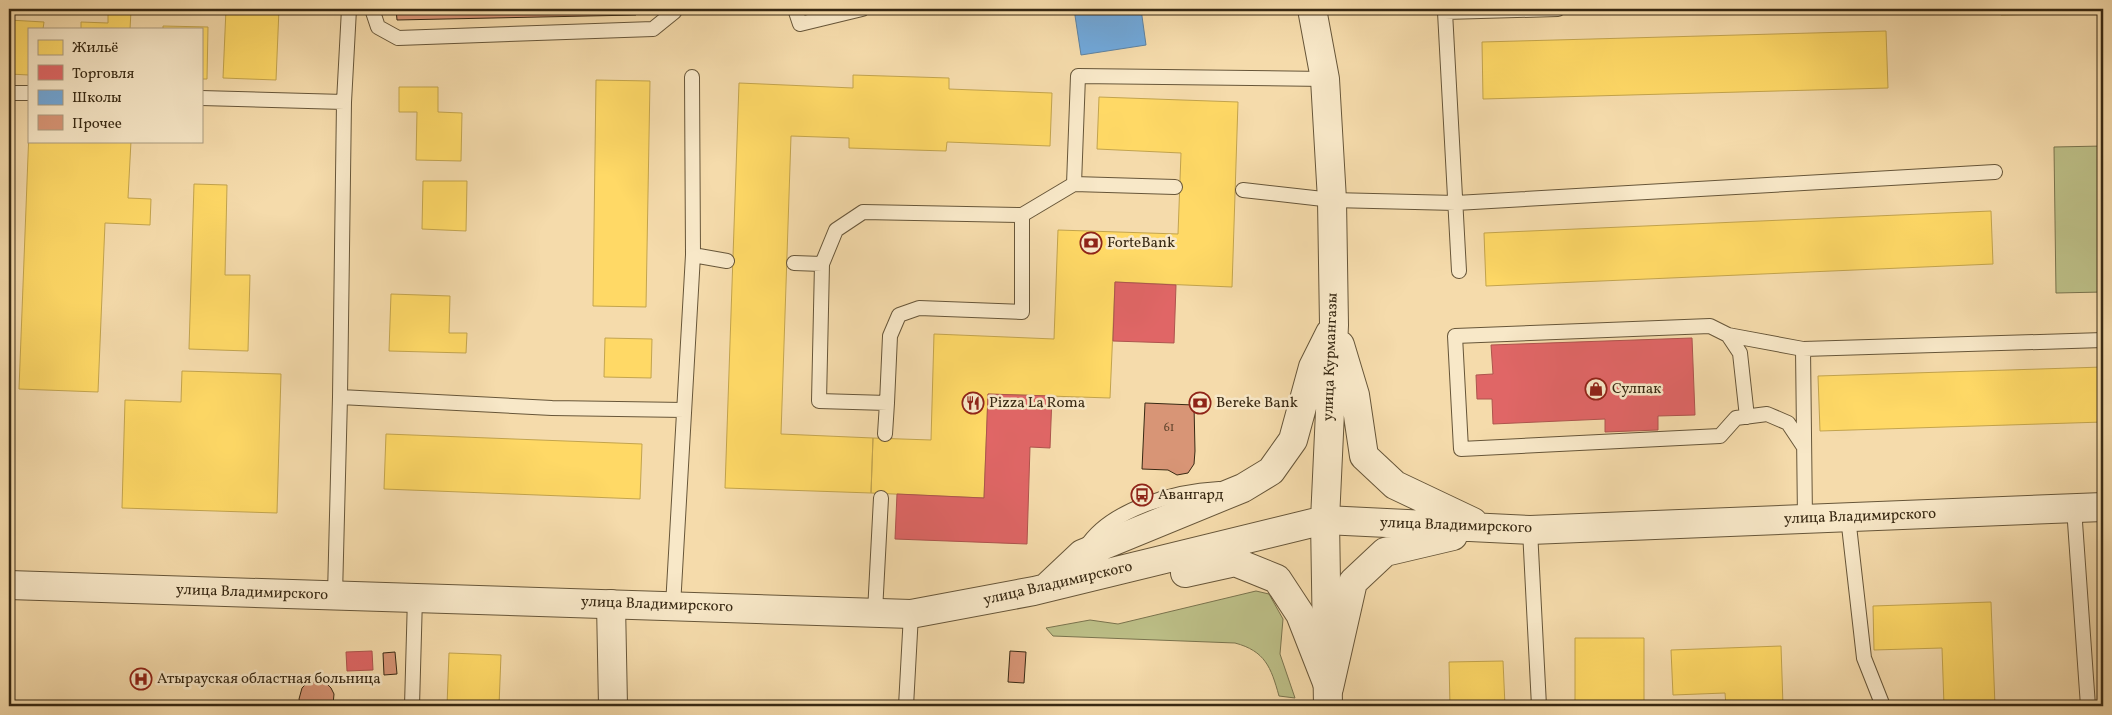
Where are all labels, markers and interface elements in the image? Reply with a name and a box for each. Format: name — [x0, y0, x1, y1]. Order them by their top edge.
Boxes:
legend — [28, 28, 202, 142]
text: Жильё — [72, 38, 118, 59]
text: Торговля — [72, 64, 134, 85]
text: Школы — [72, 88, 122, 109]
text: Прочее — [72, 114, 122, 135]
bank icon: ForteBank — [1079, 231, 1103, 255]
place label: ForteBank — [1107, 233, 1175, 254]
street label: улица Курмангазы — [1318, 292, 1344, 422]
shop icon: Сулпак — [1584, 377, 1608, 401]
place label: Сулпак — [1612, 379, 1661, 400]
restaurant icon: Pizza La Roma — [961, 391, 985, 415]
bank icon: Bereke Bank — [1188, 391, 1212, 415]
place label: Pizza La Roma — [989, 393, 1085, 414]
place label: Bereke Bank — [1216, 393, 1298, 414]
house number: 61 — [1164, 420, 1174, 436]
bus stop icon: Авангард — [1130, 483, 1154, 507]
place label: Авангард — [1158, 485, 1224, 506]
street label: улица Владимирского — [1784, 504, 1936, 530]
street label: улица Владимирского — [1380, 513, 1532, 539]
street label: улица Владимирского — [981, 557, 1135, 611]
street label: улица Владимирского — [176, 580, 328, 606]
street label: улица Владимирского — [581, 592, 733, 618]
hospital icon: Атырауская областная больница — [129, 667, 153, 691]
place label: Атырауская областная больница — [157, 669, 381, 690]

